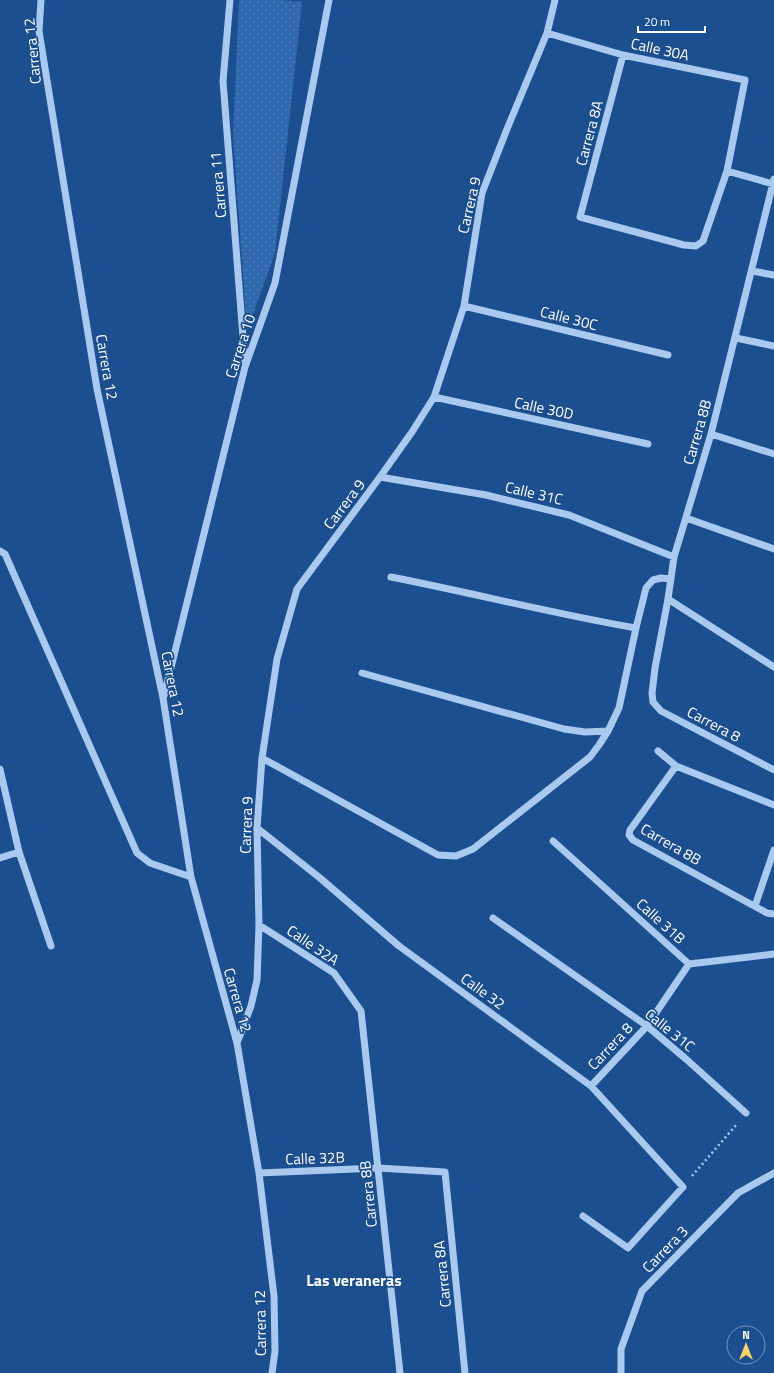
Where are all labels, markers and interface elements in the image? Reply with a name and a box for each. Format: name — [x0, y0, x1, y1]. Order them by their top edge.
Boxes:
scale bar — [638, 8, 705, 34]
text: 20 m — [644, 12, 670, 31]
street label: Carrera 12 — [17, 17, 47, 85]
street label: Calle 30A — [629, 32, 691, 66]
street label: Carrera 8A — [569, 98, 609, 168]
street label: Carrera 11 — [204, 151, 232, 219]
street label: Carrera 9 — [451, 174, 487, 236]
street label: Calle 30C — [538, 300, 600, 336]
street label: Carrera 10 — [219, 311, 261, 381]
street label: Carrera 12 — [90, 332, 124, 402]
street label: Calle 30D — [512, 391, 576, 425]
street label: Carrera 8B — [677, 397, 717, 467]
street label: Carrera 9 — [317, 474, 371, 534]
street label: Calle 31C — [503, 475, 565, 511]
street label: Carrera 12 — [155, 649, 191, 719]
street label: Carrera 8 — [683, 700, 745, 748]
street label: Carrera 9 — [233, 796, 259, 854]
street label: Carrera 8B — [636, 817, 706, 871]
street label: Calle 31B — [631, 893, 691, 949]
street label: Calle 32A — [282, 919, 344, 971]
street label: Carrera 12 — [218, 965, 258, 1035]
street label: Calle 32 — [456, 967, 510, 1015]
street label: Calle 31C — [640, 1003, 700, 1057]
street label: Carrera 8 — [582, 1017, 638, 1075]
street label: Calle 32B — [285, 1145, 345, 1171]
street label: Carrera 8B — [353, 1159, 383, 1229]
street label: Carrera 3 — [637, 1220, 693, 1278]
street label: Carrera 8A — [427, 1240, 457, 1308]
district label: Las veraneras — [306, 1268, 402, 1292]
street label: Carrera 12 — [248, 1290, 272, 1356]
north arrow — [726, 1325, 766, 1365]
text: N — [742, 1327, 750, 1343]

